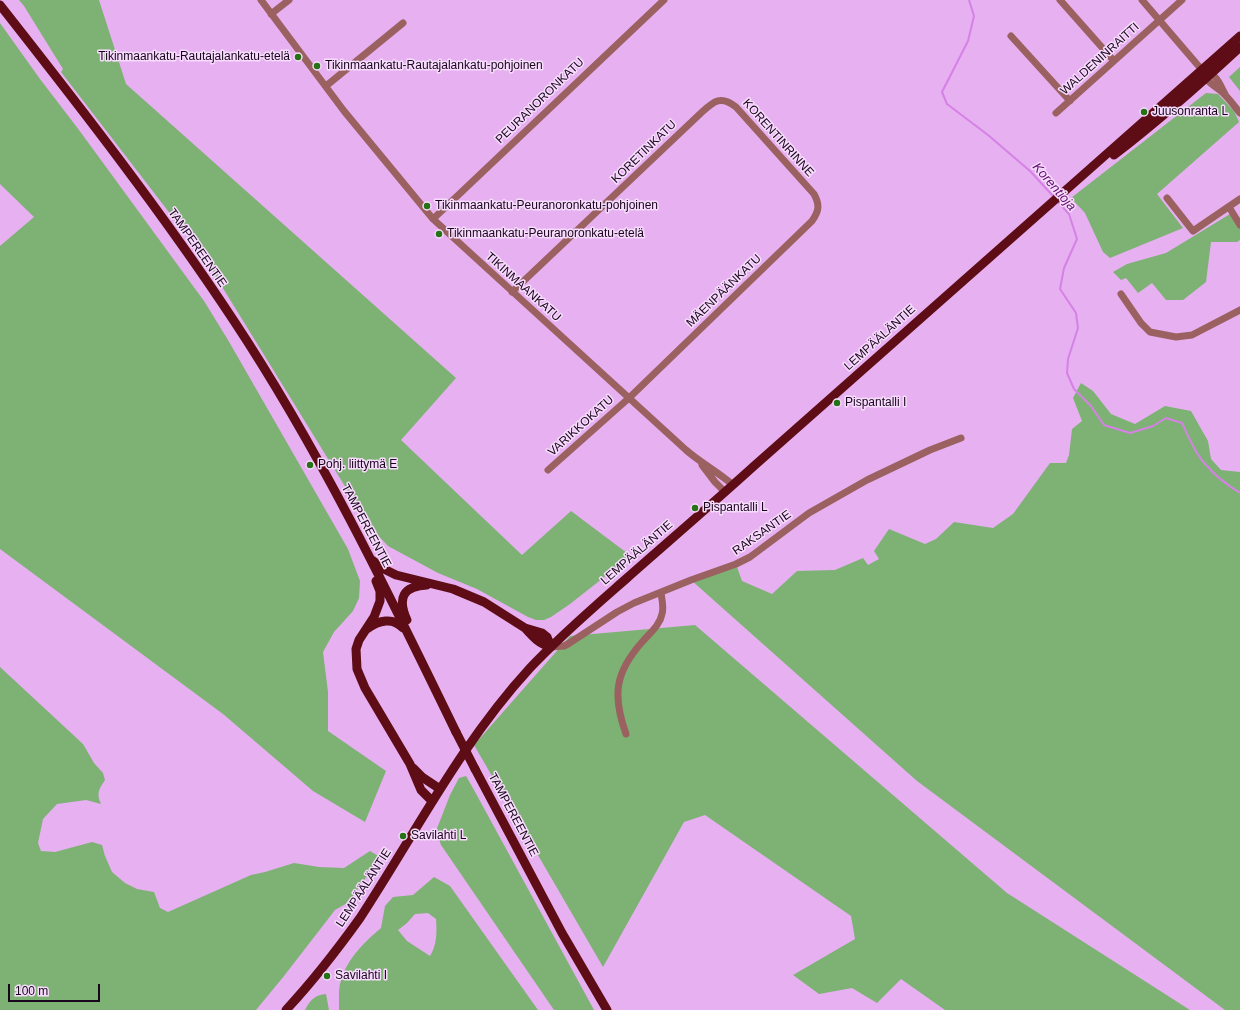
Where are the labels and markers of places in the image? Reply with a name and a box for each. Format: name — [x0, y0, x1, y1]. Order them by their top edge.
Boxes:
place label: Tikinmaankatu-Rautajalankatu-etelä — [98, 50, 290, 64]
marker: Tikinmaankatu-Rautajalankatu-etelä — [293, 52, 303, 62]
place label: Tikinmaankatu-Rautajalankatu-pohjoinen — [325, 59, 543, 73]
marker: Tikinmaankatu-Rautajalankatu-pohjoinen — [312, 61, 322, 71]
place label: Juusonranta L — [1152, 105, 1228, 119]
marker: Juusonranta L — [1139, 107, 1149, 117]
place label: Tikinmaankatu-Peuranoronkatu-pohjoinen — [435, 199, 658, 213]
marker: Tikinmaankatu-Peuranoronkatu-pohjoinen — [422, 201, 432, 211]
place label: Tikinmaankatu-Peuranoronkatu-etelä — [447, 227, 644, 241]
marker: Tikinmaankatu-Peuranoronkatu-etelä — [434, 229, 444, 239]
place label: Pispantalli I — [845, 396, 906, 410]
marker: Pispantalli I — [832, 398, 842, 408]
place label: Pohj. liittymä E — [318, 458, 397, 472]
marker: Pohj. liittymä E — [305, 460, 315, 470]
place label: Pispantalli L — [703, 501, 768, 515]
marker: Pispantalli L — [690, 503, 700, 513]
place label: Savilahti L — [411, 829, 466, 843]
marker: Savilahti L — [398, 831, 408, 841]
place label: Savilahti I — [335, 969, 387, 983]
marker: Savilahti I — [322, 971, 332, 981]

